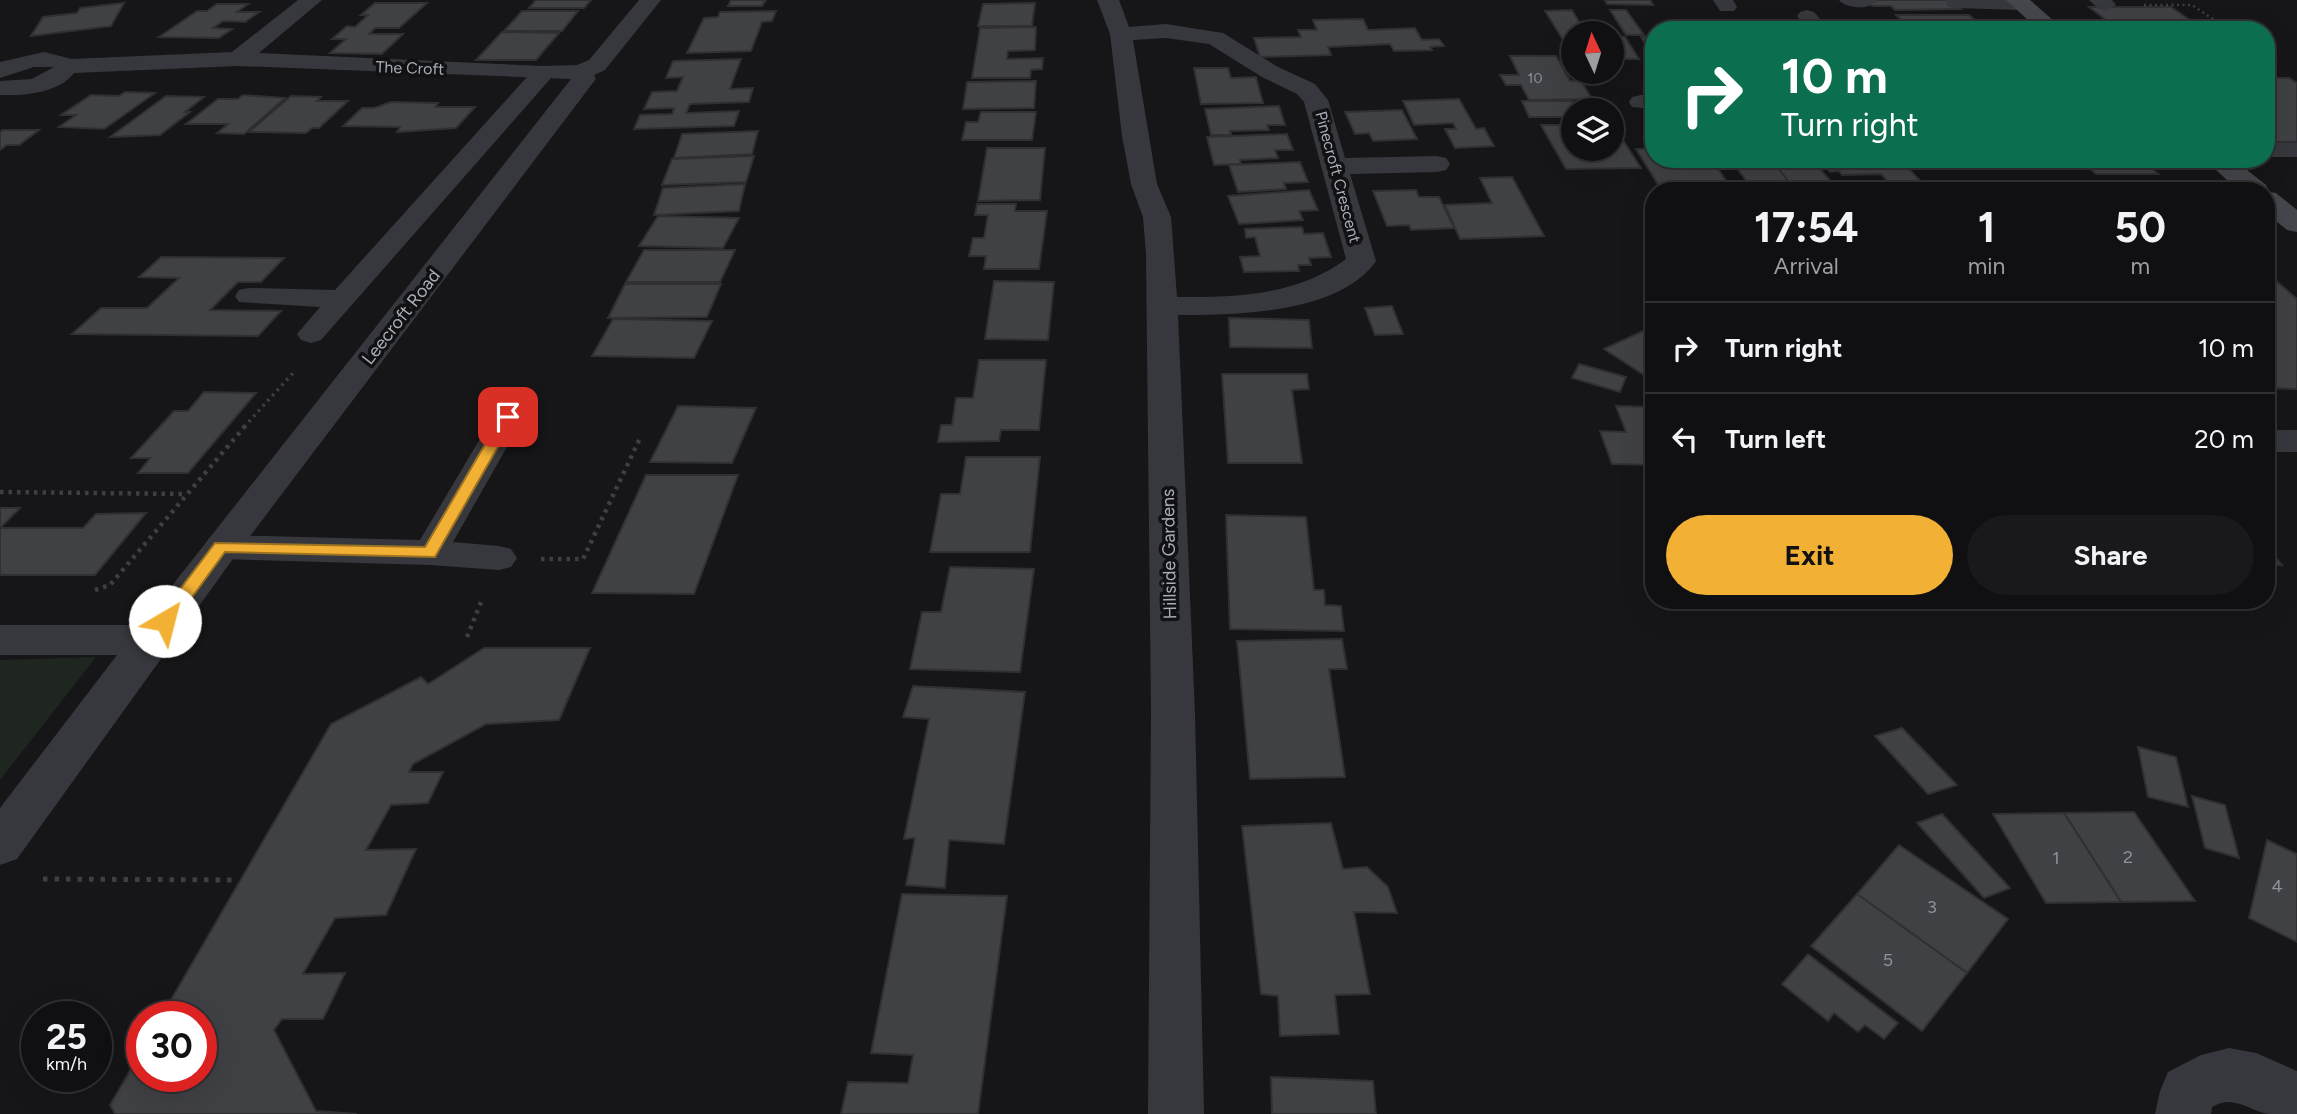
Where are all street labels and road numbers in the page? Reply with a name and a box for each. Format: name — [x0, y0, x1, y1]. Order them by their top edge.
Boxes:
street label: The Croft — [375, 57, 445, 79]
street label: Pinecroft Crescent — [1311, 109, 1365, 245]
street label: Leecroft Road — [357, 265, 445, 369]
street label: Hillside Gardens — [1157, 488, 1181, 620]

